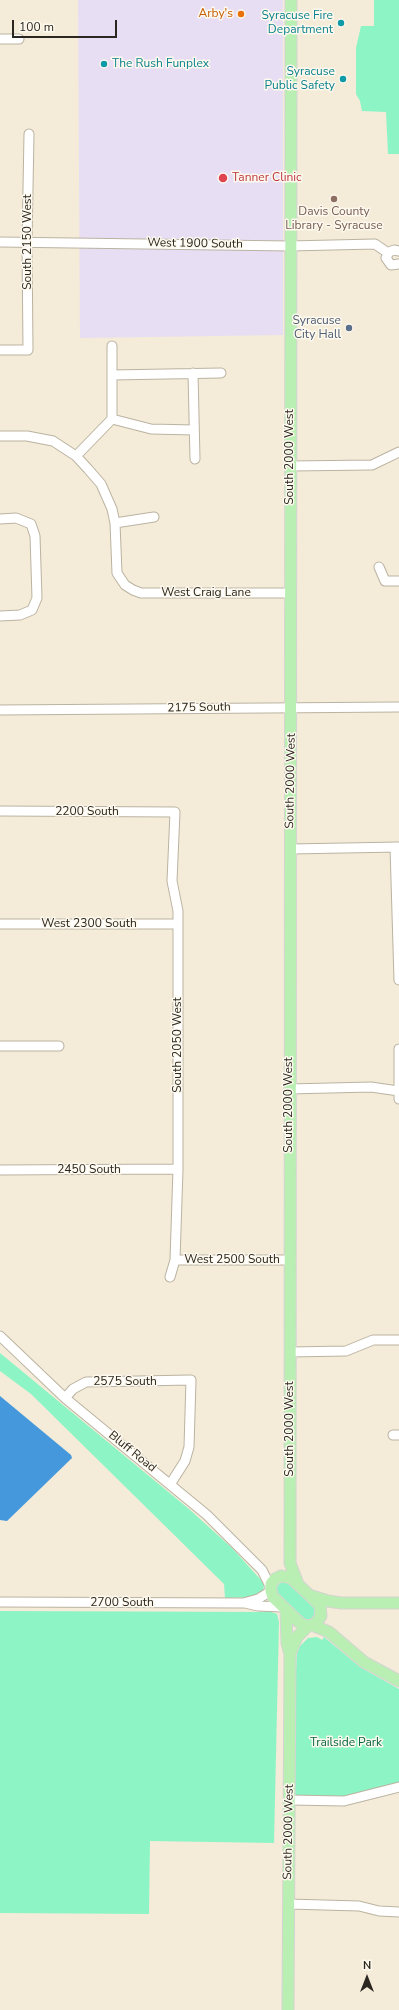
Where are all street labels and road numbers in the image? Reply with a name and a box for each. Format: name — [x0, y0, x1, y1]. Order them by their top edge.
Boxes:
street label: South 2150 West — [21, 194, 35, 290]
street label: West 1900 South — [147, 236, 243, 252]
street label: South 2000 West — [283, 409, 297, 505]
street label: West Craig Lane — [161, 586, 251, 600]
street label: 2175 South — [167, 700, 231, 716]
street label: South 2000 West — [283, 733, 299, 829]
street label: 2200 South — [55, 805, 119, 819]
street label: West 2300 South — [41, 917, 137, 931]
street label: South 2050 West — [171, 997, 185, 1093]
street label: South 2000 West — [282, 1057, 296, 1153]
street label: 2450 South — [57, 1163, 121, 1177]
street label: West 2500 South — [184, 1253, 280, 1267]
street label: 2575 South — [93, 1375, 157, 1389]
street label: South 2000 West — [283, 1381, 297, 1477]
street label: Bluff Road — [105, 1428, 159, 1476]
street label: 2700 South — [90, 1596, 154, 1610]
street label: South 2000 West — [281, 1784, 297, 1880]

